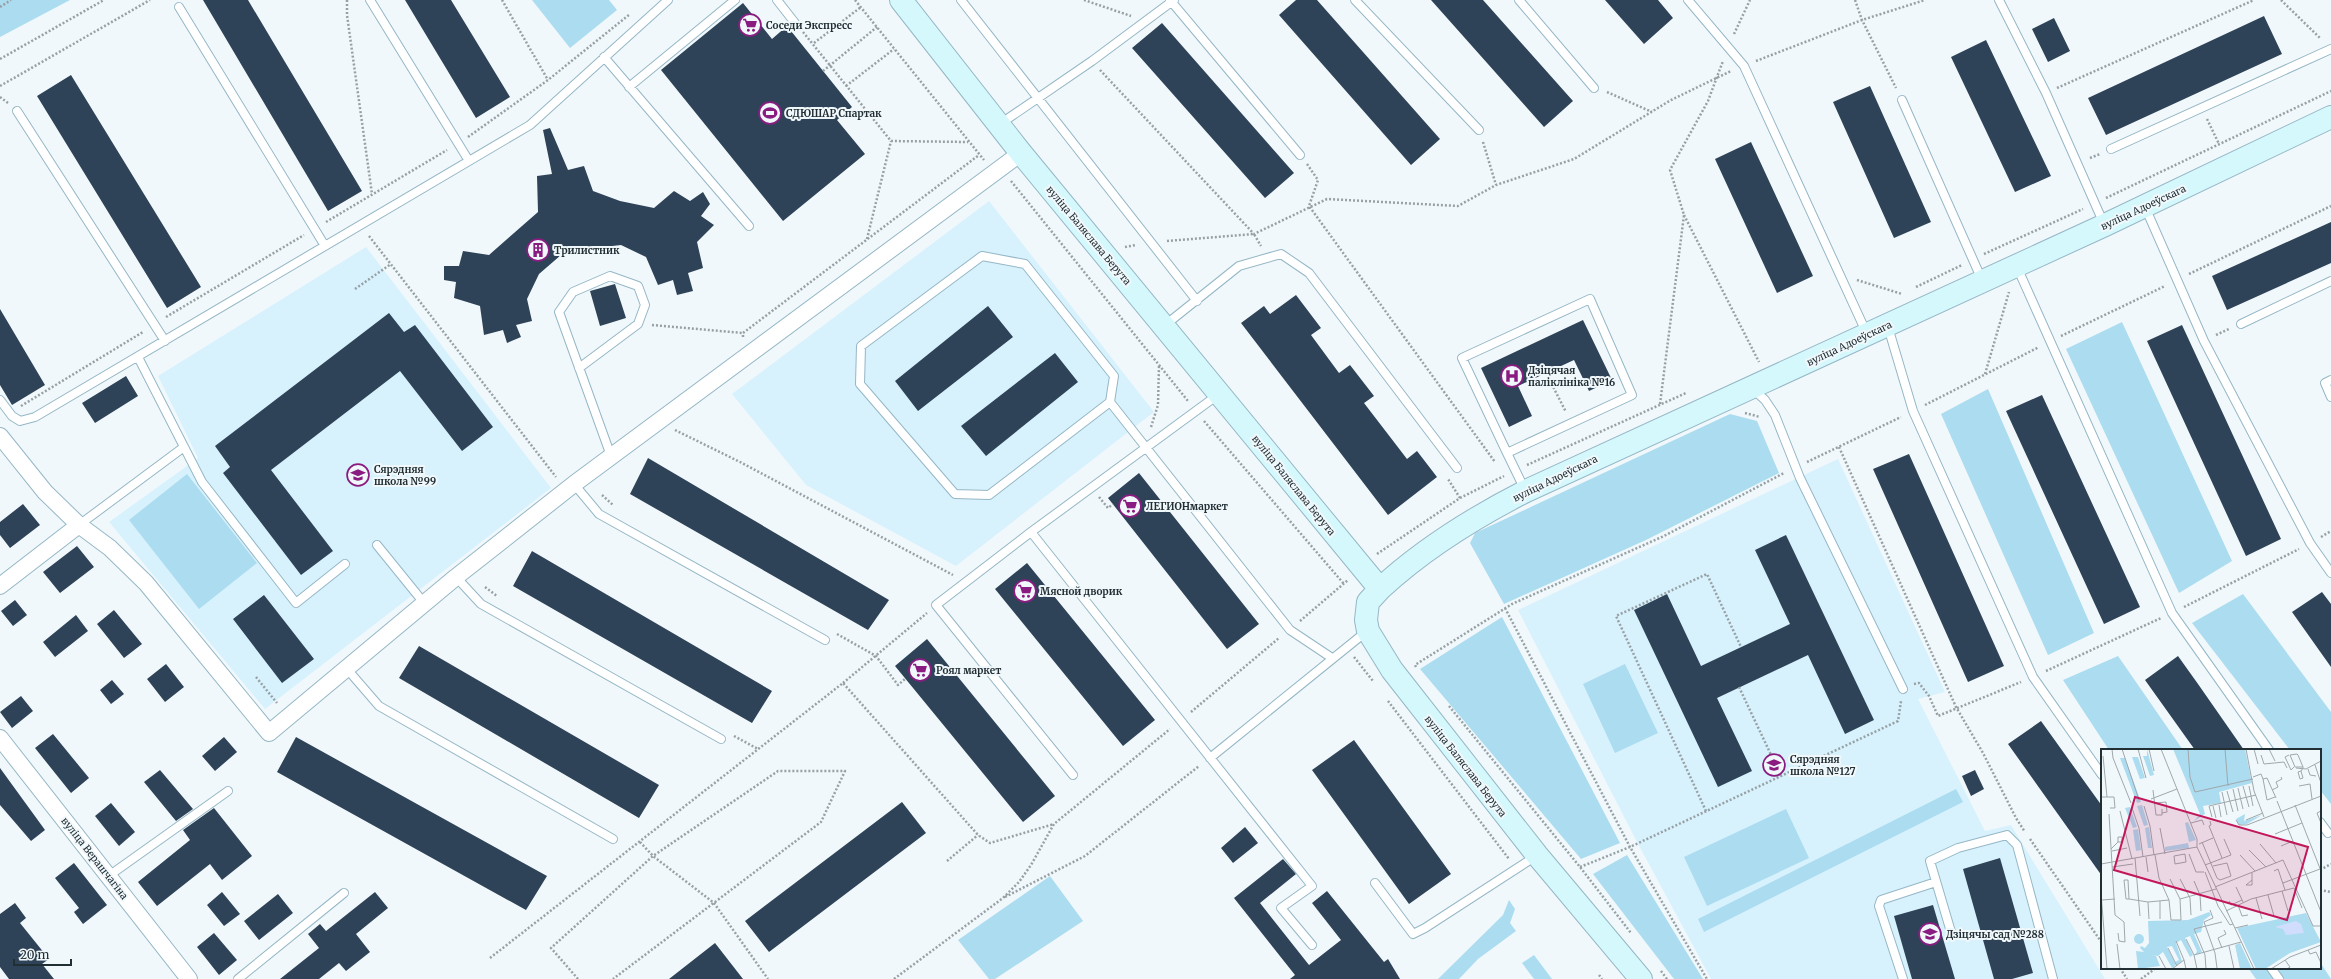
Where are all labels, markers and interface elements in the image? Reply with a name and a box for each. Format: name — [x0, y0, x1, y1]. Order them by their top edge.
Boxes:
supermarket icon: Соседи Экспресс — [737, 12, 763, 38]
place label: Соседи Экспресс — [766, 19, 852, 32]
sports icon: СДЮШАР Спартак — [757, 100, 783, 126]
place label: СДЮШАР Спартак — [786, 107, 882, 120]
street label: вуліца Адоеўскага — [2098, 182, 2189, 233]
street label: вуліца Баляслава Берута — [1043, 183, 1134, 288]
building icon: Трилистник — [525, 237, 551, 263]
place label: Трилистник — [554, 244, 620, 257]
street label: вуліца Адоеўскага — [1804, 318, 1895, 369]
hospital icon: Дзіцячая паліклініка №16 — [1499, 363, 1525, 389]
place label: Дзіцячая паліклініка №16 — [1528, 364, 1615, 389]
street label: вуліца Баляслава Берута — [1249, 433, 1338, 539]
street label: вуліца Адоеўскага — [1511, 452, 1600, 505]
school or university icon: Сярэдняя школа №99 — [345, 462, 371, 488]
place label: Сярэдняя школа №99 — [374, 463, 436, 488]
supermarket icon: ЛЕГИОНмаркет — [1117, 493, 1143, 519]
place label: ЛЕГИОНмаркет — [1146, 500, 1228, 513]
supermarket icon: Мясной дворик — [1012, 578, 1038, 604]
place label: Мясной дворик — [1040, 585, 1123, 598]
supermarket icon: Роял маркет — [907, 657, 933, 683]
place label: Роял маркет — [936, 664, 1001, 677]
street label: вуліца Баляслава Берута — [1422, 713, 1510, 820]
inset map — [2101, 749, 2321, 969]
school or university icon: Сярэдняя школа №127 — [1761, 752, 1787, 778]
place label: Сярэдняя школа №127 — [1790, 753, 1856, 778]
street label: вуліца Верашчагіна — [58, 815, 131, 902]
school or university icon: Дзіцячы сад №288 — [1917, 921, 1943, 947]
place label: Дзіцячы сад №288 — [1946, 928, 2044, 941]
scale bar — [14, 941, 71, 967]
text: 20 m — [20, 947, 49, 962]

